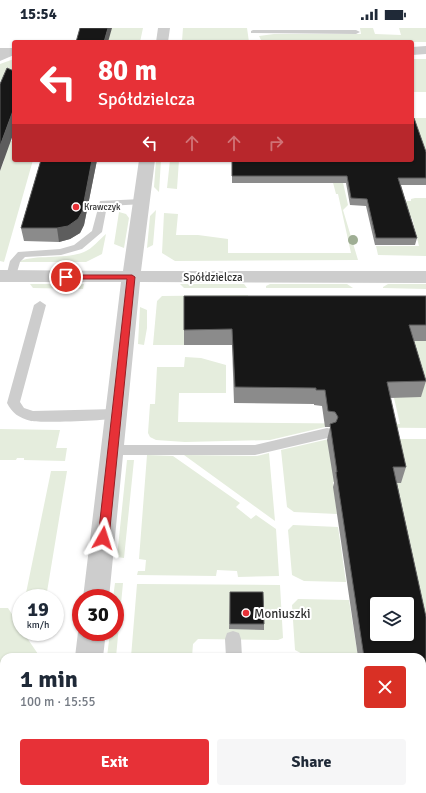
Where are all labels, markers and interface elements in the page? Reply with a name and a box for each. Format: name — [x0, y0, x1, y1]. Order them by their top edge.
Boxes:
text: 15:54 — [20, 5, 57, 23]
text: 80 m — [98, 54, 157, 88]
icon: left — [32, 56, 84, 108]
text: Spółdzielcza — [98, 88, 195, 110]
icon: left — [139, 132, 161, 154]
icon: ahead — [181, 132, 203, 154]
icon: ahead — [223, 132, 245, 154]
icon: right — [265, 132, 287, 154]
marker: Krawczyk — [71, 202, 81, 212]
place label: Krawczyk — [84, 202, 121, 213]
pin — [49, 260, 83, 294]
icon: arrive — [55, 266, 77, 288]
street label: Spółdzielcza — [183, 271, 243, 284]
position arrow — [82, 517, 124, 559]
speed limit sign: 30 — [72, 589, 124, 641]
text: 19 — [27, 597, 49, 622]
map controls — [370, 597, 414, 641]
button: layers — [370, 597, 414, 641]
place label: Moniuszki — [254, 606, 310, 622]
marker: Moniuszki — [241, 608, 251, 618]
text: km/h — [27, 619, 49, 631]
text: 1 min — [20, 664, 78, 694]
button: close — [364, 666, 406, 708]
text: 100 m · 15:55 — [20, 694, 96, 710]
button: Exit — [20, 739, 209, 785]
button: Share — [217, 739, 406, 785]

